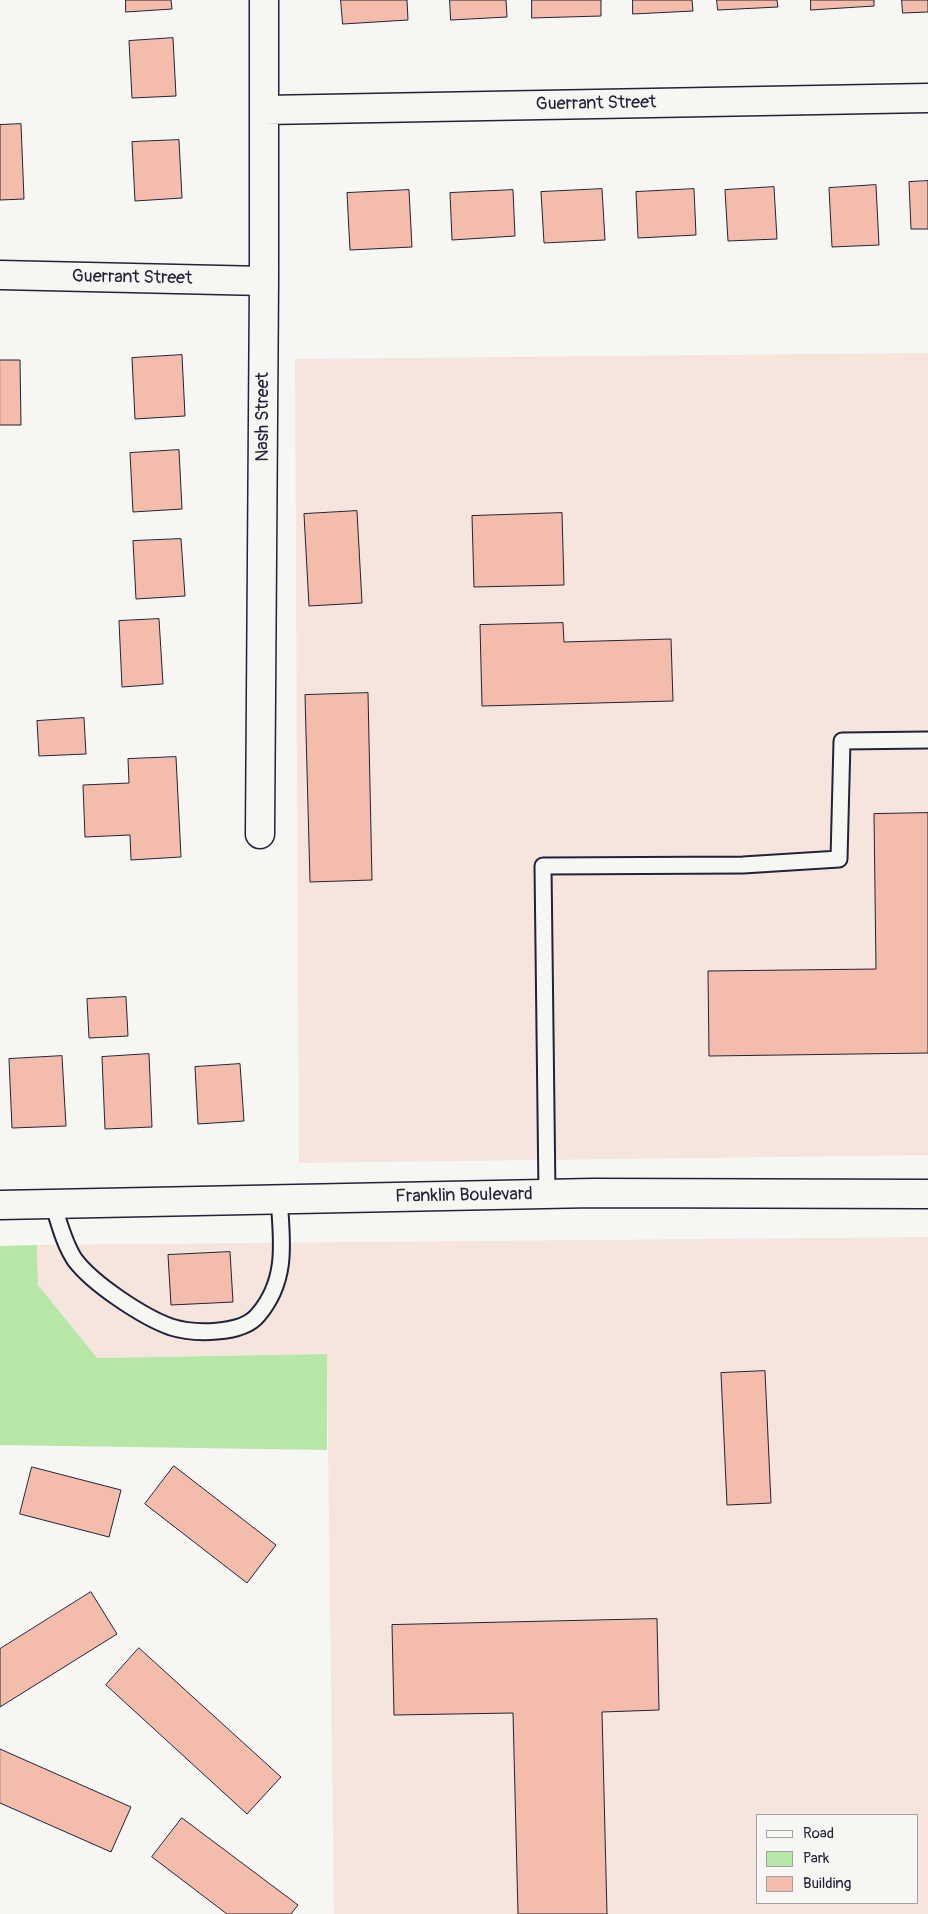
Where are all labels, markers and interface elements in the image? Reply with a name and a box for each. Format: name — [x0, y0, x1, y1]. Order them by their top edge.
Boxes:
street label: Guerrant Street — [536, 92, 656, 116]
street label: Guerrant Street — [72, 266, 192, 290]
street label: Nash Street — [252, 372, 274, 462]
street label: Franklin Boulevard — [395, 1184, 533, 1208]
legend — [756, 1814, 918, 1904]
text: Road — [803, 1824, 834, 1843]
text: Park — [803, 1849, 829, 1868]
text: Building — [803, 1874, 851, 1893]

